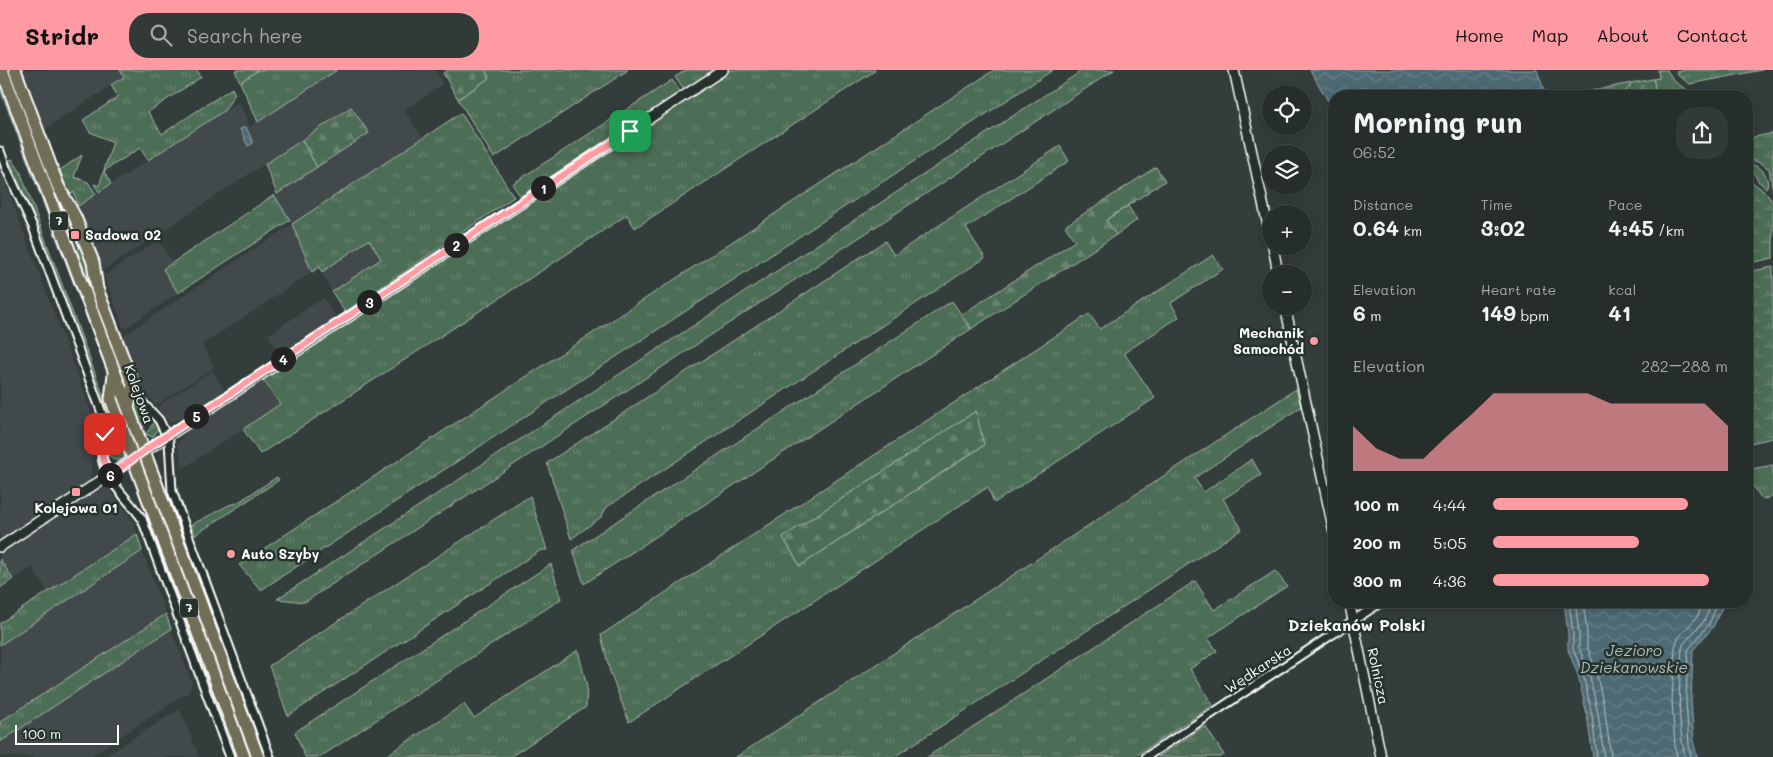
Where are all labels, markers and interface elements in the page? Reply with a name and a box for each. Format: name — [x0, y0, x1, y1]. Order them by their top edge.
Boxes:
search box — [129, 13, 479, 58]
text: Stridr — [25, 20, 99, 51]
icon: search — [147, 21, 175, 49]
text: Search here — [187, 23, 303, 48]
text: Home — [1455, 23, 1504, 47]
text: Map — [1532, 23, 1568, 47]
text: About — [1596, 23, 1649, 47]
text: Contact — [1677, 23, 1748, 47]
map controls — [1262, 85, 1312, 315]
button: locate — [1262, 85, 1312, 135]
text: Morning run — [1353, 104, 1522, 140]
button: share — [1676, 107, 1728, 159]
pin — [609, 110, 651, 152]
icon: arrive — [616, 117, 644, 145]
text: 06:52 — [1353, 141, 1396, 162]
button: layers — [1262, 145, 1312, 195]
pin: 1 — [530, 176, 556, 200]
text: 1 — [540, 179, 547, 198]
text: Distance — [1353, 195, 1413, 214]
text: Time — [1481, 195, 1513, 214]
text: Pace — [1608, 195, 1643, 214]
button: + — [1262, 205, 1312, 255]
road number: 7 — [50, 212, 68, 230]
text: 0.64 — [1353, 214, 1399, 241]
text: 3:02 — [1481, 214, 1525, 241]
text: 4:45 — [1608, 214, 1654, 241]
text: km — [1399, 221, 1422, 240]
text: /km — [1654, 221, 1684, 240]
place label: Sadowa 02 — [85, 225, 161, 244]
marker: Sadowa 02 — [69, 229, 81, 241]
pin: 2 — [444, 232, 468, 258]
text: 2 — [453, 236, 460, 255]
button: − — [1262, 265, 1312, 315]
text: Elevation — [1353, 280, 1416, 299]
text: Heart rate — [1481, 280, 1556, 299]
text: kcal — [1608, 280, 1636, 299]
pin: 3 — [356, 290, 382, 314]
text: 3 — [365, 293, 374, 312]
text: 6 — [1353, 299, 1366, 326]
text: 149 — [1481, 299, 1516, 326]
text: 41 — [1608, 299, 1631, 326]
text: m — [1366, 306, 1381, 325]
text: bpm — [1516, 306, 1549, 325]
place label: Mechanik Samochód — [1233, 323, 1304, 358]
marker: Mechanik Samochód — [1308, 335, 1320, 347]
pin: 4 — [270, 346, 296, 372]
text: 4 — [279, 350, 288, 369]
text: Elevation — [1353, 355, 1425, 376]
text: 282–288 m — [1641, 355, 1728, 376]
street label: Kolejowa — [120, 362, 159, 426]
pin: 5 — [184, 404, 208, 428]
text: 5 — [192, 407, 201, 426]
pin — [84, 413, 126, 455]
icon: check — [91, 420, 119, 448]
pin: 6 — [98, 462, 122, 488]
text: 6 — [106, 466, 115, 485]
marker: Kolejowa 01 — [70, 486, 82, 498]
text: 100 m — [1353, 494, 1399, 515]
text: 4:44 — [1433, 494, 1466, 515]
place label: Kolejowa 01 — [34, 498, 118, 517]
text: 200 m — [1353, 532, 1401, 553]
text: 5:05 — [1433, 532, 1467, 553]
place label: Auto Szyby — [241, 544, 320, 563]
marker: Auto Szyby — [225, 548, 237, 560]
text: 300 m — [1353, 570, 1402, 591]
text: 4:36 — [1433, 570, 1466, 591]
road number: 7 — [180, 598, 198, 618]
district label: Dziekanów Polski — [1288, 614, 1426, 635]
street label: Wędkarska — [1221, 640, 1295, 697]
water label: Jezioro Dziekanowskie — [1580, 640, 1688, 677]
street label: Rolnicza — [1363, 646, 1394, 706]
scale bar — [15, 722, 119, 745]
text: 100 m — [22, 724, 61, 743]

